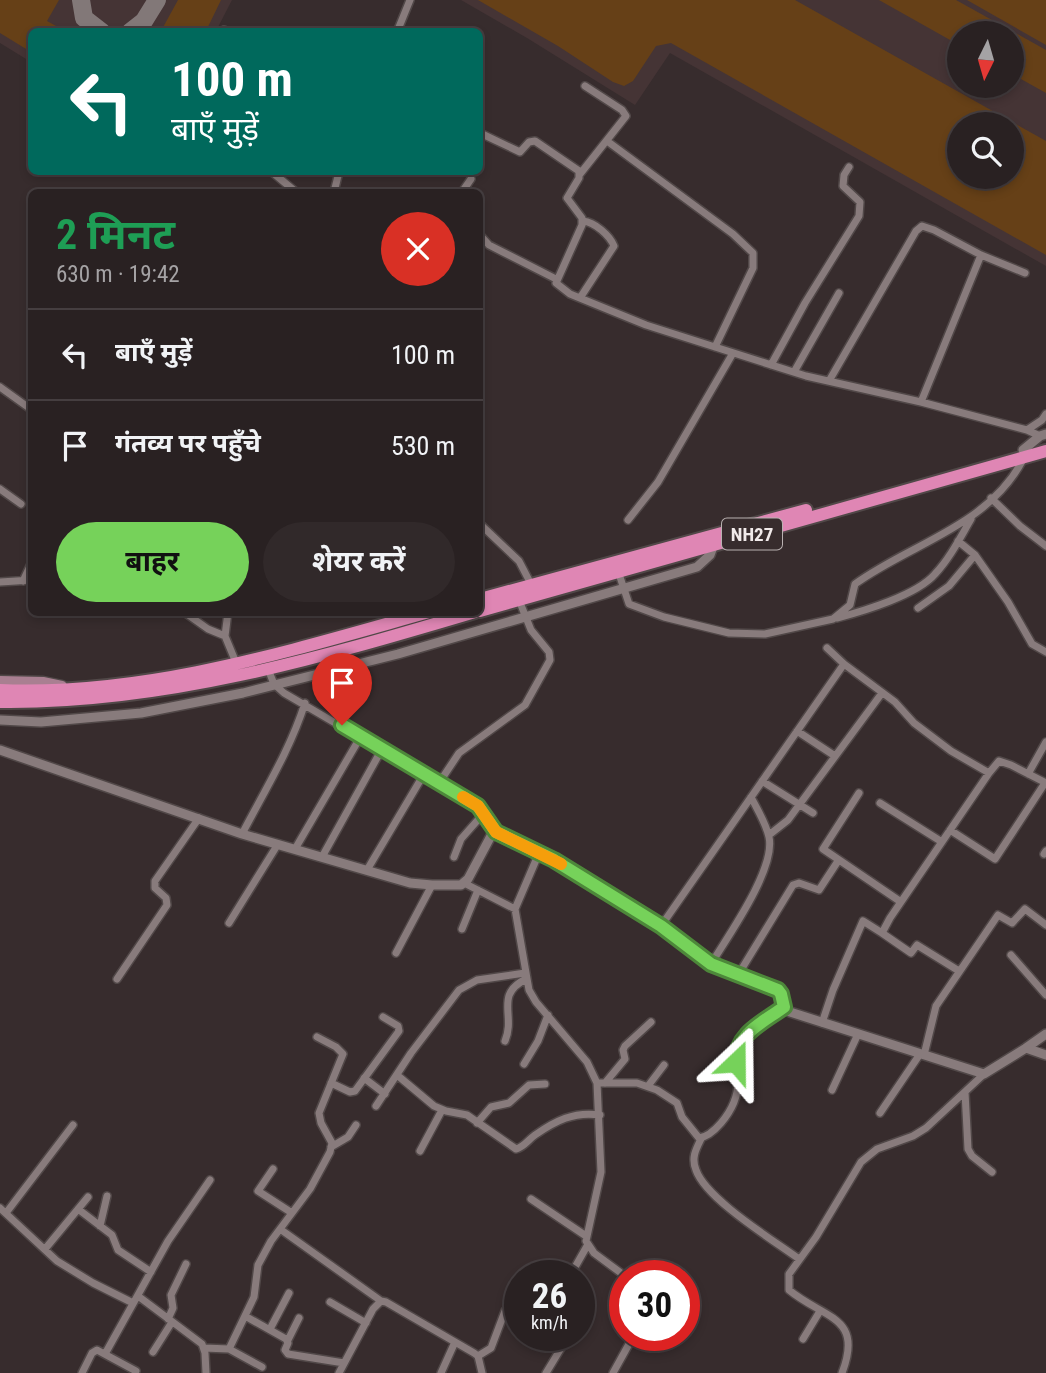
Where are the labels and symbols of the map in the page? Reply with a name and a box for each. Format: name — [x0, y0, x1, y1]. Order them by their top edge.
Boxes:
north arrow — [947, 21, 1024, 98]
road number: NH27 — [722, 519, 782, 550]
pin — [312, 653, 372, 725]
position arrow — [699, 1025, 773, 1099]
speed limit sign: 30 — [609, 1260, 700, 1351]

